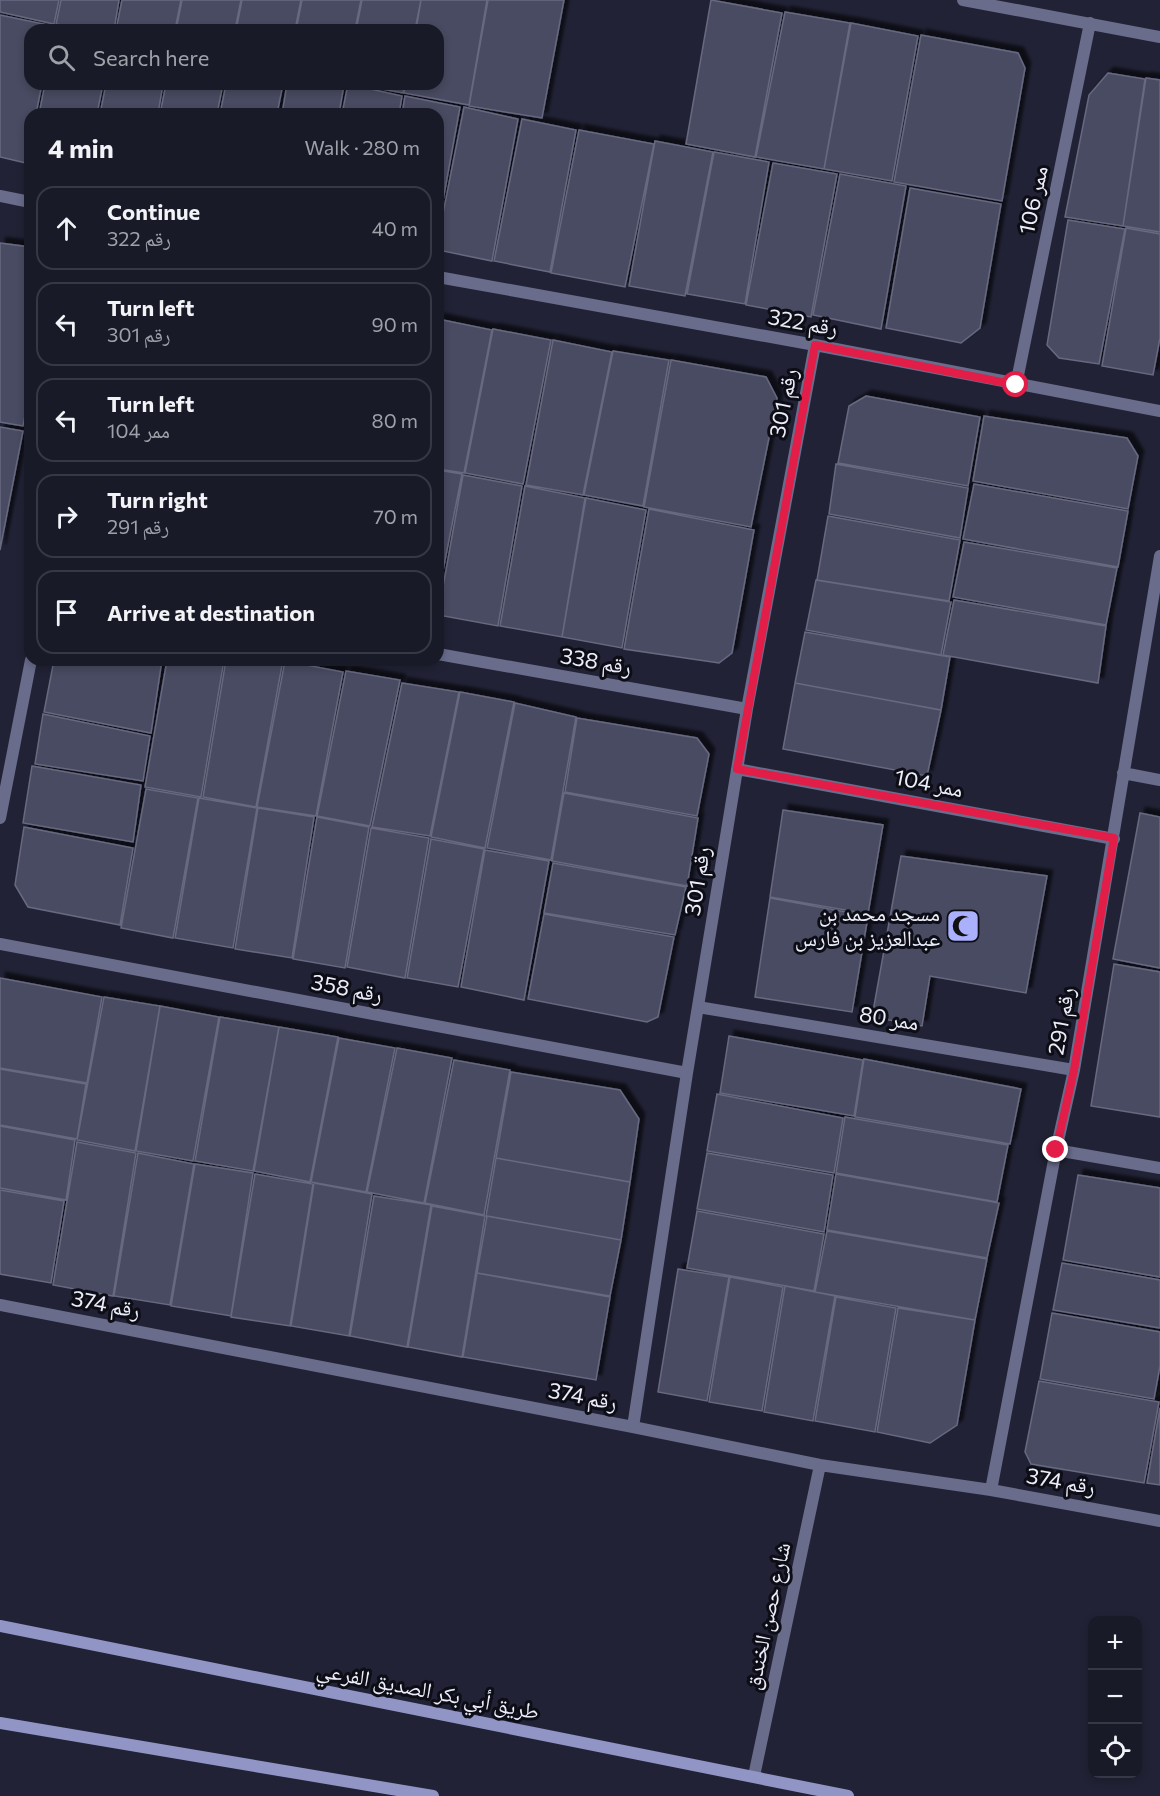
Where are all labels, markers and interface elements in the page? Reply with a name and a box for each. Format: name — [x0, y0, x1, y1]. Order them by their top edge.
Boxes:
search box — [24, 24, 444, 90]
icon: search — [45, 41, 78, 74]
text: Search here — [93, 44, 209, 71]
text: 4 min — [48, 132, 114, 163]
text: Walk · 280 m — [304, 135, 420, 159]
street label: ممر 106 — [1012, 163, 1053, 237]
text: Continue — [107, 198, 200, 225]
icon: ahead — [50, 212, 83, 245]
text: 40 m — [372, 216, 418, 240]
text: رقم 322 — [107, 226, 171, 250]
text: Turn left — [107, 294, 194, 321]
street label: رقم 322 — [766, 302, 840, 343]
icon: left — [50, 308, 83, 341]
text: 90 m — [372, 312, 418, 336]
text: رقم 301 — [107, 322, 171, 346]
street label: رقم 301 — [763, 366, 804, 440]
route start — [1002, 371, 1028, 397]
text: Turn left — [107, 390, 194, 417]
icon: left — [50, 404, 83, 437]
text: 80 m — [372, 408, 418, 432]
text: ممر 104 — [107, 418, 170, 442]
text: Turn right — [107, 486, 208, 513]
icon: right — [50, 500, 83, 533]
text: 70 m — [373, 504, 418, 528]
text: رقم 291 — [107, 514, 169, 538]
icon: arrive — [50, 596, 83, 629]
text: Arrive at destination — [107, 599, 315, 626]
street label: رقم 338 — [558, 641, 634, 682]
street label: ممر 104 — [893, 763, 966, 802]
street label: رقم 301 — [678, 844, 717, 918]
place label: مسجد محمد بن عبدالعزيز بن فارس — [795, 899, 940, 952]
mosque icon: مسجد محمد بن عبدالعزيز بن فارس — [945, 908, 981, 944]
street label: رقم 358 — [309, 967, 385, 1010]
street label: رقم 291 — [1041, 985, 1082, 1057]
street label: ممر 80 — [857, 999, 921, 1036]
route end — [1042, 1136, 1068, 1162]
street label: رقم 374 — [69, 1284, 143, 1325]
street label: رقم 374 — [546, 1376, 620, 1417]
street label: رقم 374 — [1024, 1461, 1098, 1502]
street label: شارع حصن الخندق — [738, 1540, 796, 1692]
map controls — [1088, 1616, 1142, 1778]
button: + — [1088, 1616, 1142, 1670]
street label: طريق أبي بكر الصديق الفرعي — [314, 1655, 542, 1729]
button: − — [1088, 1670, 1142, 1724]
button: locate — [1088, 1724, 1142, 1778]

